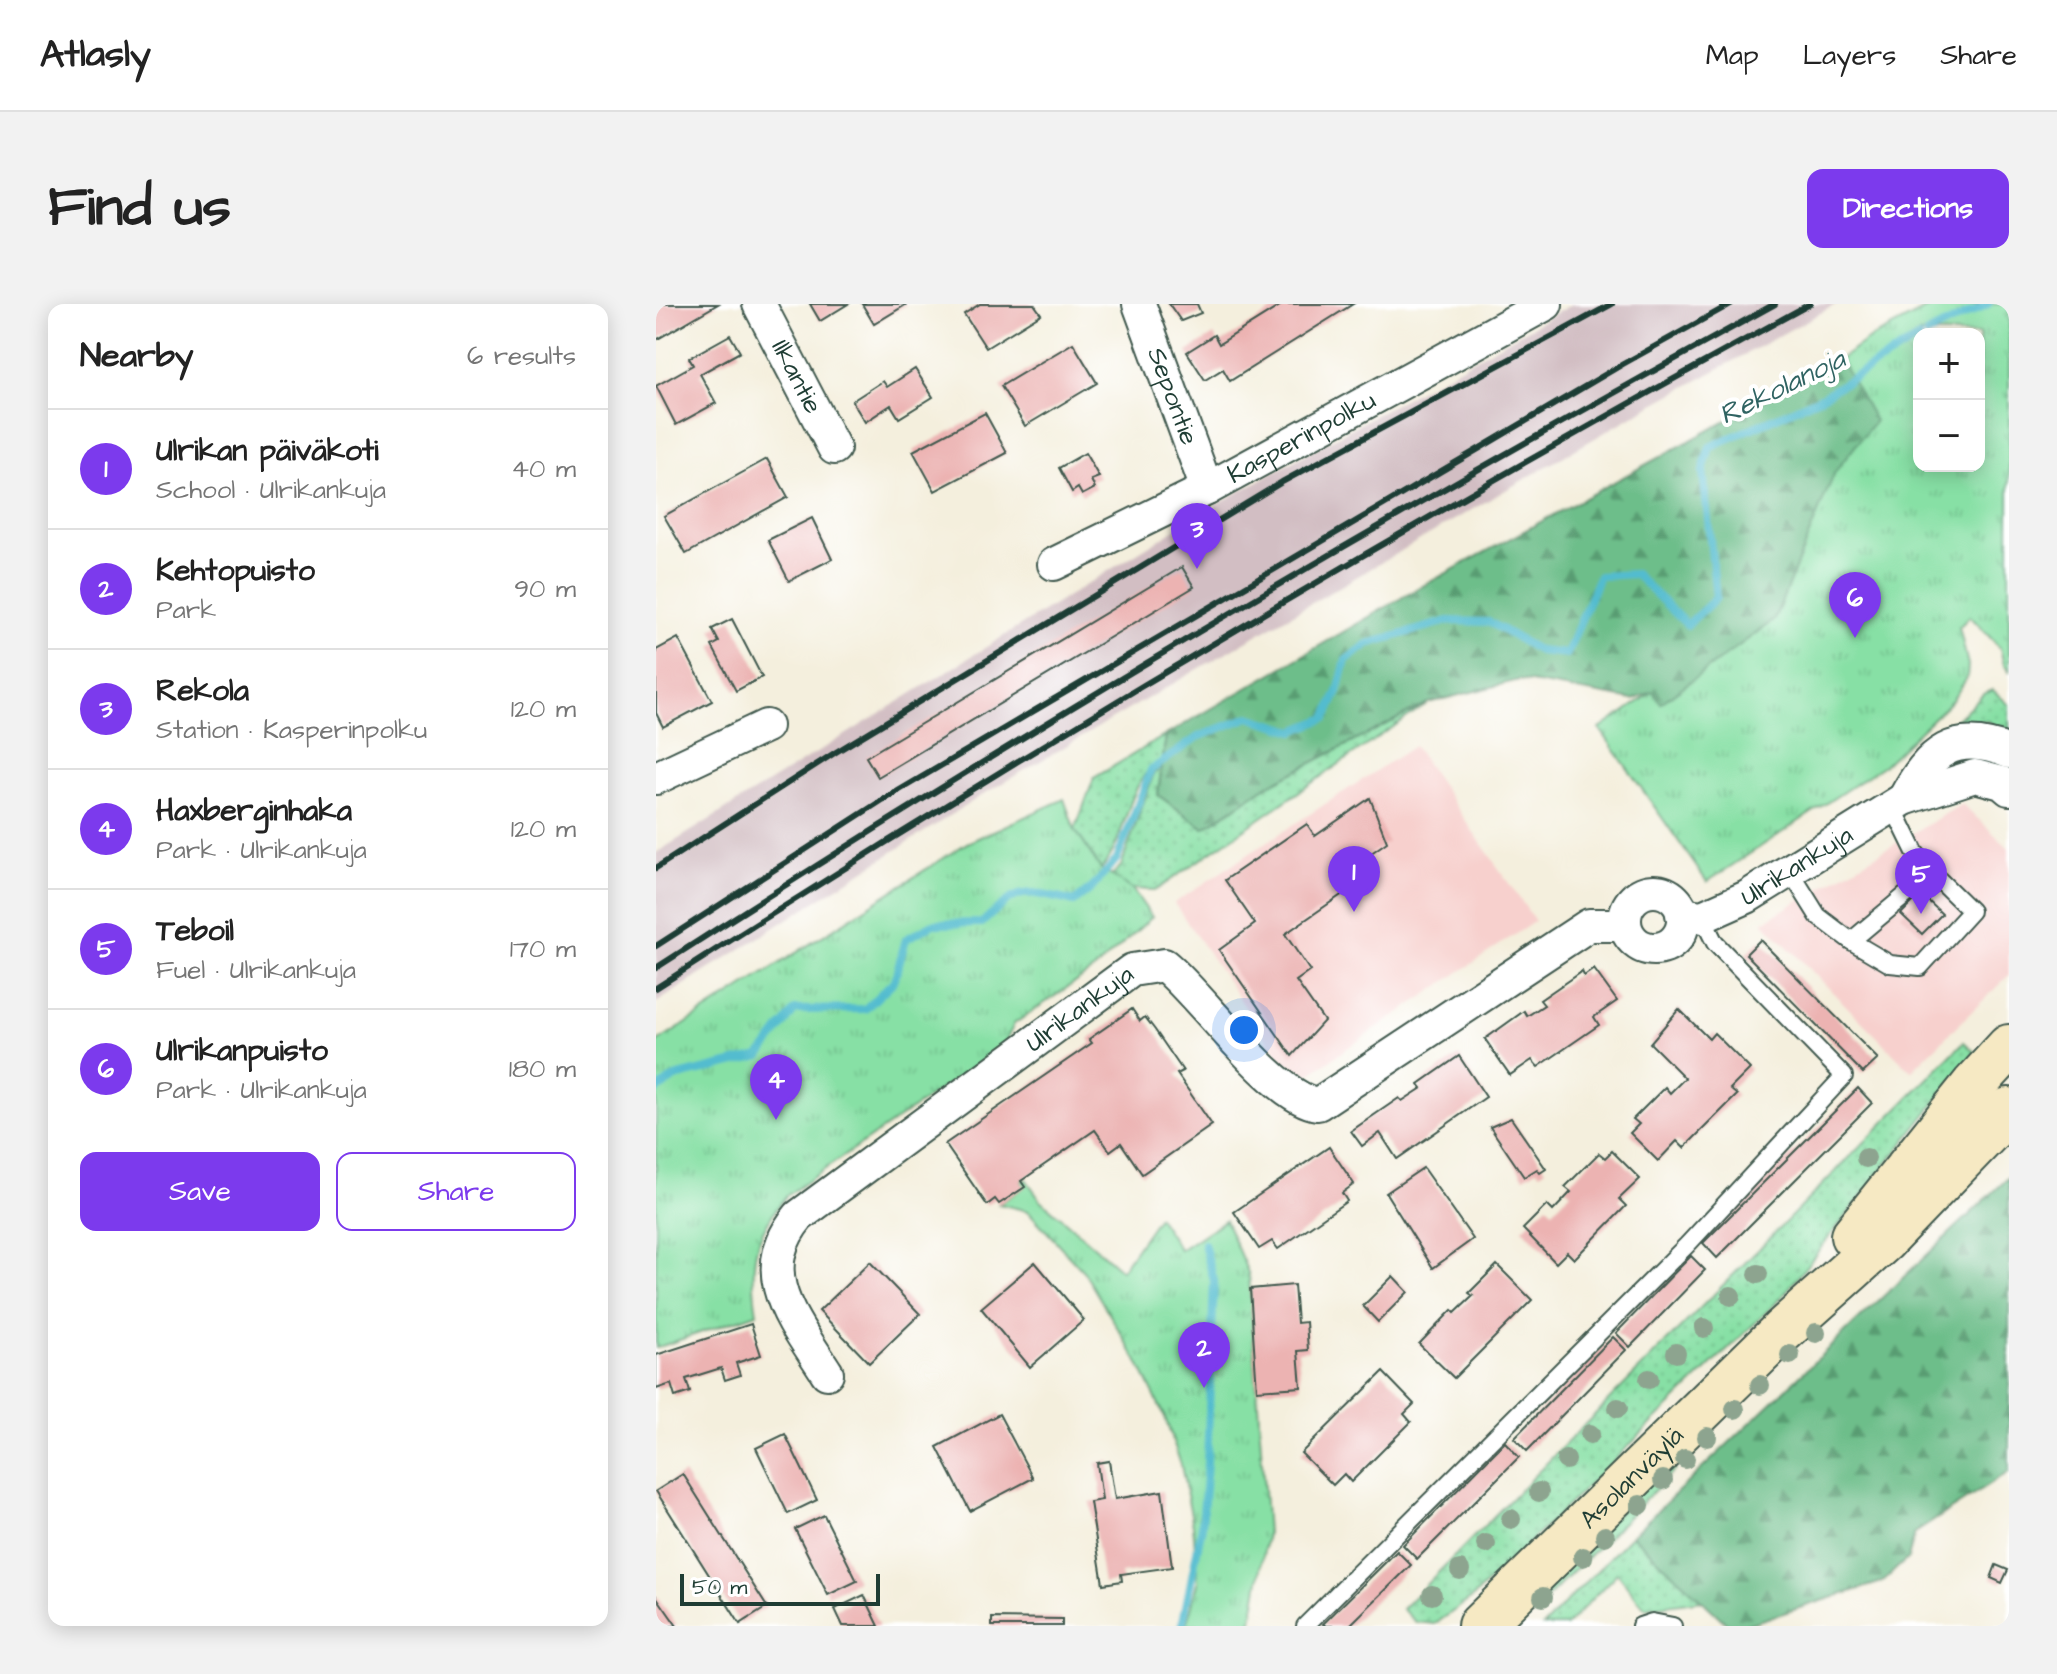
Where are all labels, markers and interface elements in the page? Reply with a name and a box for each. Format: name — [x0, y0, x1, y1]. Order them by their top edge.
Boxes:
text: Atlasly — [40, 29, 151, 81]
text: Map — [1706, 36, 1759, 75]
text: Layers — [1803, 36, 1896, 75]
text: Share — [1940, 36, 2017, 75]
text: Find us — [48, 169, 231, 247]
button: Directions — [1807, 169, 2009, 248]
map controls — [1913, 328, 1985, 472]
button: + — [1913, 328, 1985, 400]
text: Nearby — [80, 332, 194, 380]
street label: Ilkantie — [763, 333, 831, 420]
text: 6 results — [467, 338, 576, 374]
water label: Rekolanoja — [1712, 339, 1853, 434]
street label: Sepontie — [1138, 342, 1207, 450]
street label: Kasperinpolku — [1221, 382, 1382, 493]
button: − — [1913, 400, 1985, 472]
text: Ulrikan päiväkoti — [156, 430, 379, 472]
text: 1 — [104, 451, 108, 487]
text: 40 m — [511, 451, 576, 487]
text: School · Ulrikankuja — [156, 472, 386, 508]
pin: 3 — [1171, 503, 1223, 569]
text: Kehtopuisto — [156, 550, 315, 592]
text: 2 — [99, 571, 113, 607]
text: 90 m — [514, 571, 576, 607]
pin: 6 — [1829, 572, 1881, 638]
text: Park — [156, 592, 216, 628]
text: Rekola — [156, 670, 249, 712]
text: 3 — [99, 691, 113, 727]
text: 120 m — [511, 691, 576, 727]
text: Station · Kasperinpolku — [156, 712, 427, 748]
text: Haxberginhaka — [156, 790, 352, 832]
text: 4 — [97, 811, 115, 847]
text: 120 m — [511, 811, 576, 847]
street label: Ulrikankuja — [1734, 817, 1860, 915]
text: Park · Ulrikankuja — [156, 832, 367, 868]
pin: 1 — [1328, 846, 1380, 912]
pin: 5 — [1895, 848, 1947, 914]
text: Teboil — [156, 910, 234, 952]
text: 5 — [97, 931, 115, 967]
text: 170 m — [510, 931, 576, 967]
text: Fuel · Ulrikankuja — [156, 952, 356, 988]
street label: Ulrikankuja — [1018, 957, 1141, 1061]
your location — [1224, 1010, 1264, 1050]
text: Ulrikanpuisto — [156, 1030, 328, 1072]
text: 6 — [98, 1051, 114, 1087]
text: 180 m — [509, 1051, 576, 1087]
pin: 4 — [750, 1054, 802, 1120]
text: Park · Ulrikankuja — [156, 1072, 367, 1108]
button: Save — [80, 1152, 320, 1231]
button: Share — [336, 1152, 576, 1231]
pin: 2 — [1178, 1322, 1230, 1388]
street label: Asolanväylä — [1572, 1419, 1692, 1537]
scale bar — [680, 1570, 880, 1606]
text: 50 m — [692, 1572, 747, 1603]

